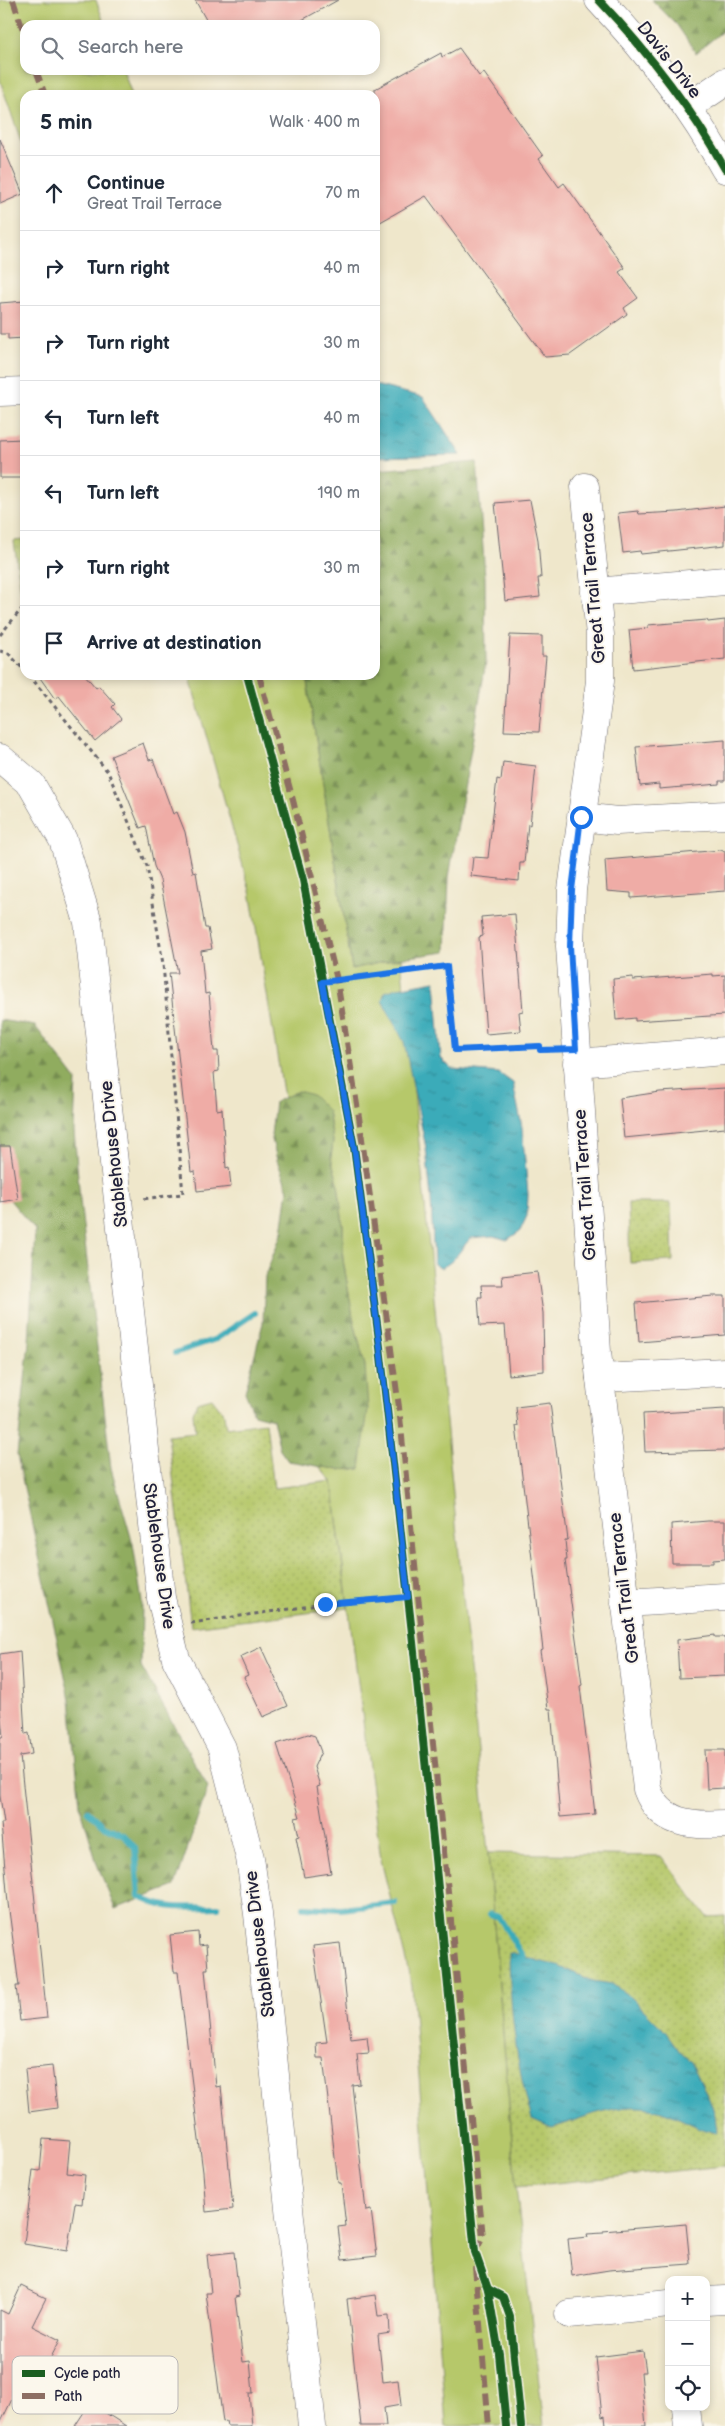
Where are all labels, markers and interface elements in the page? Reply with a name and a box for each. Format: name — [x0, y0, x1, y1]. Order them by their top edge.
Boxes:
street label: Davis Drive — [632, 17, 706, 103]
search box — [20, 20, 380, 75]
icon: search — [38, 34, 66, 62]
text: Search here — [78, 36, 183, 59]
text: 5 min — [40, 110, 93, 135]
text: Walk · 400 m — [269, 113, 360, 132]
text: Continue — [87, 172, 165, 195]
icon: ahead — [40, 179, 68, 207]
text: 70 m — [325, 184, 360, 203]
text: Great Trail Terrace — [87, 195, 222, 214]
icon: right — [40, 254, 68, 282]
text: Turn right — [87, 257, 170, 280]
text: 40 m — [323, 259, 360, 278]
icon: right — [40, 329, 68, 357]
text: Turn right — [87, 332, 170, 355]
text: 30 m — [323, 334, 360, 353]
icon: left — [40, 404, 68, 432]
text: Turn left — [87, 407, 159, 430]
text: 40 m — [323, 409, 360, 428]
icon: left — [40, 479, 68, 507]
text: Turn left — [87, 482, 159, 505]
text: 190 m — [318, 484, 360, 503]
street label: Great Trail Terrace — [576, 511, 610, 665]
icon: right — [40, 554, 68, 582]
text: Turn right — [87, 557, 170, 580]
text: 30 m — [323, 559, 360, 578]
icon: arrive — [40, 629, 68, 657]
text: Arrive at destination — [87, 632, 262, 655]
route start — [570, 806, 593, 829]
street label: Stablehouse Drive — [96, 1079, 132, 1228]
street label: Great Trail Terrace — [569, 1108, 601, 1261]
street label: Stablehouse Drive — [138, 1481, 180, 1631]
street label: Great Trail Terrace — [604, 1511, 644, 1665]
route end — [314, 1593, 337, 1616]
street label: Stablehouse Drive — [241, 1869, 279, 2019]
map controls — [665, 2276, 710, 2411]
button: + — [665, 2276, 710, 2321]
button: − — [665, 2321, 710, 2366]
legend — [12, 2356, 178, 2414]
text: Cycle path — [54, 2365, 121, 2382]
button: locate — [665, 2366, 710, 2411]
text: Path — [54, 2388, 82, 2405]

